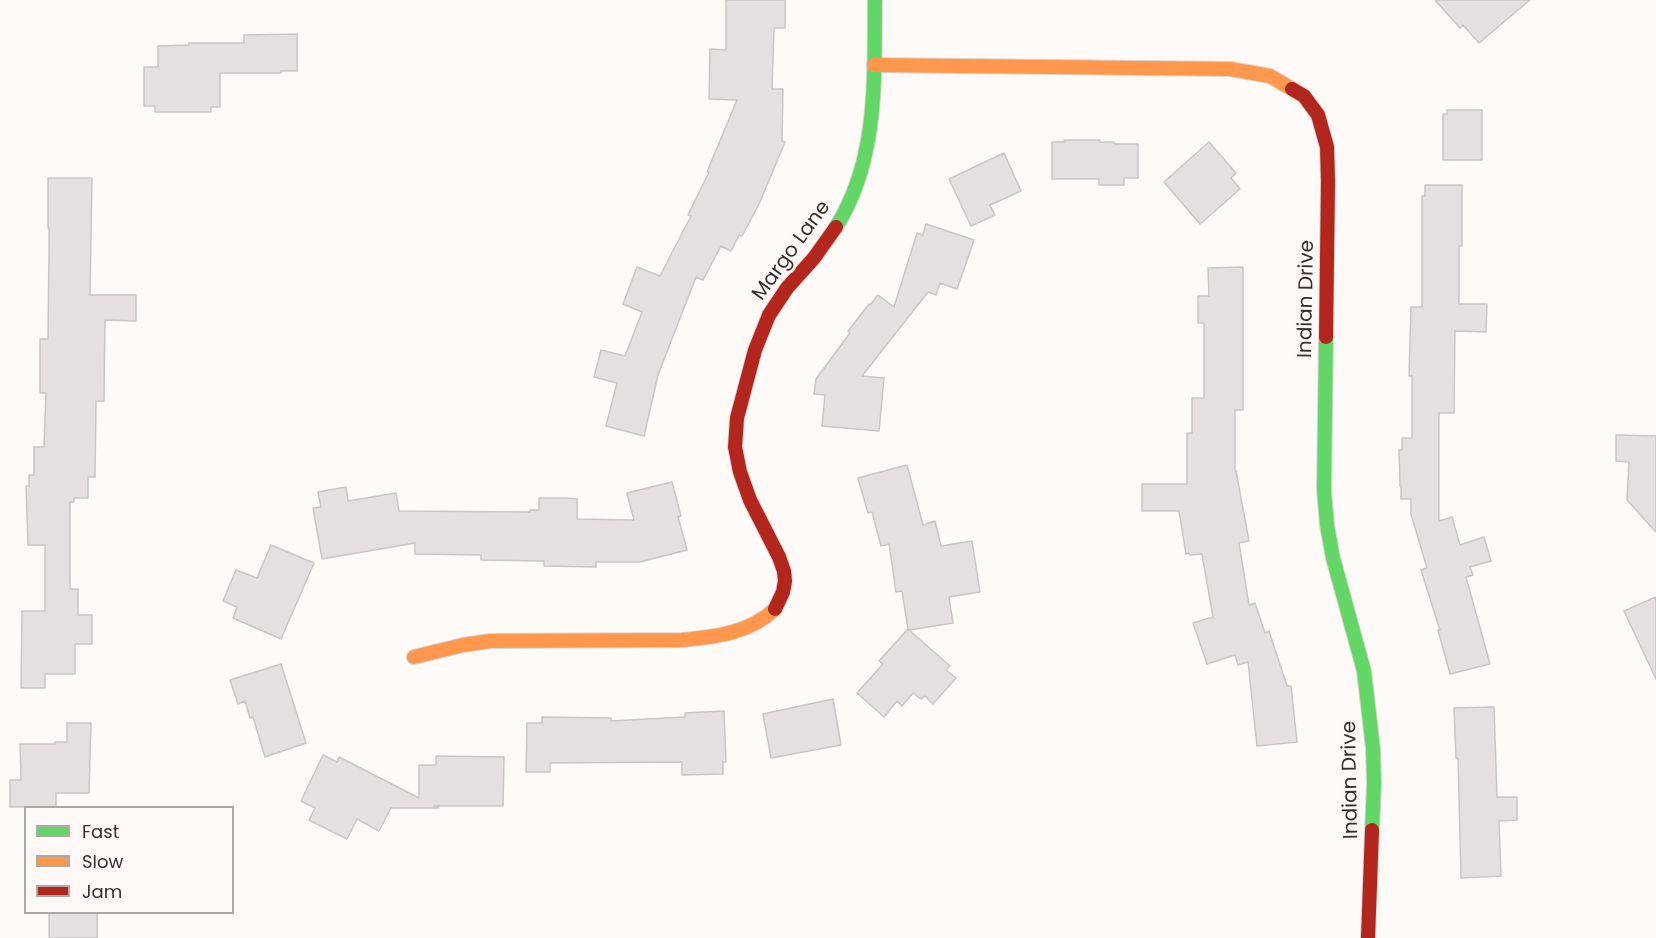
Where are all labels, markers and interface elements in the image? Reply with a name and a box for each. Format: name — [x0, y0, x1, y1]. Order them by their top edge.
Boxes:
street label: Margo Lane — [748, 197, 836, 305]
street label: Indian Drive — [1294, 240, 1320, 358]
street label: Indian Drive — [1338, 721, 1364, 839]
legend — [24, 806, 234, 914]
text: Fast — [82, 819, 119, 844]
text: Slow — [82, 849, 123, 874]
text: Jam — [82, 879, 122, 904]

